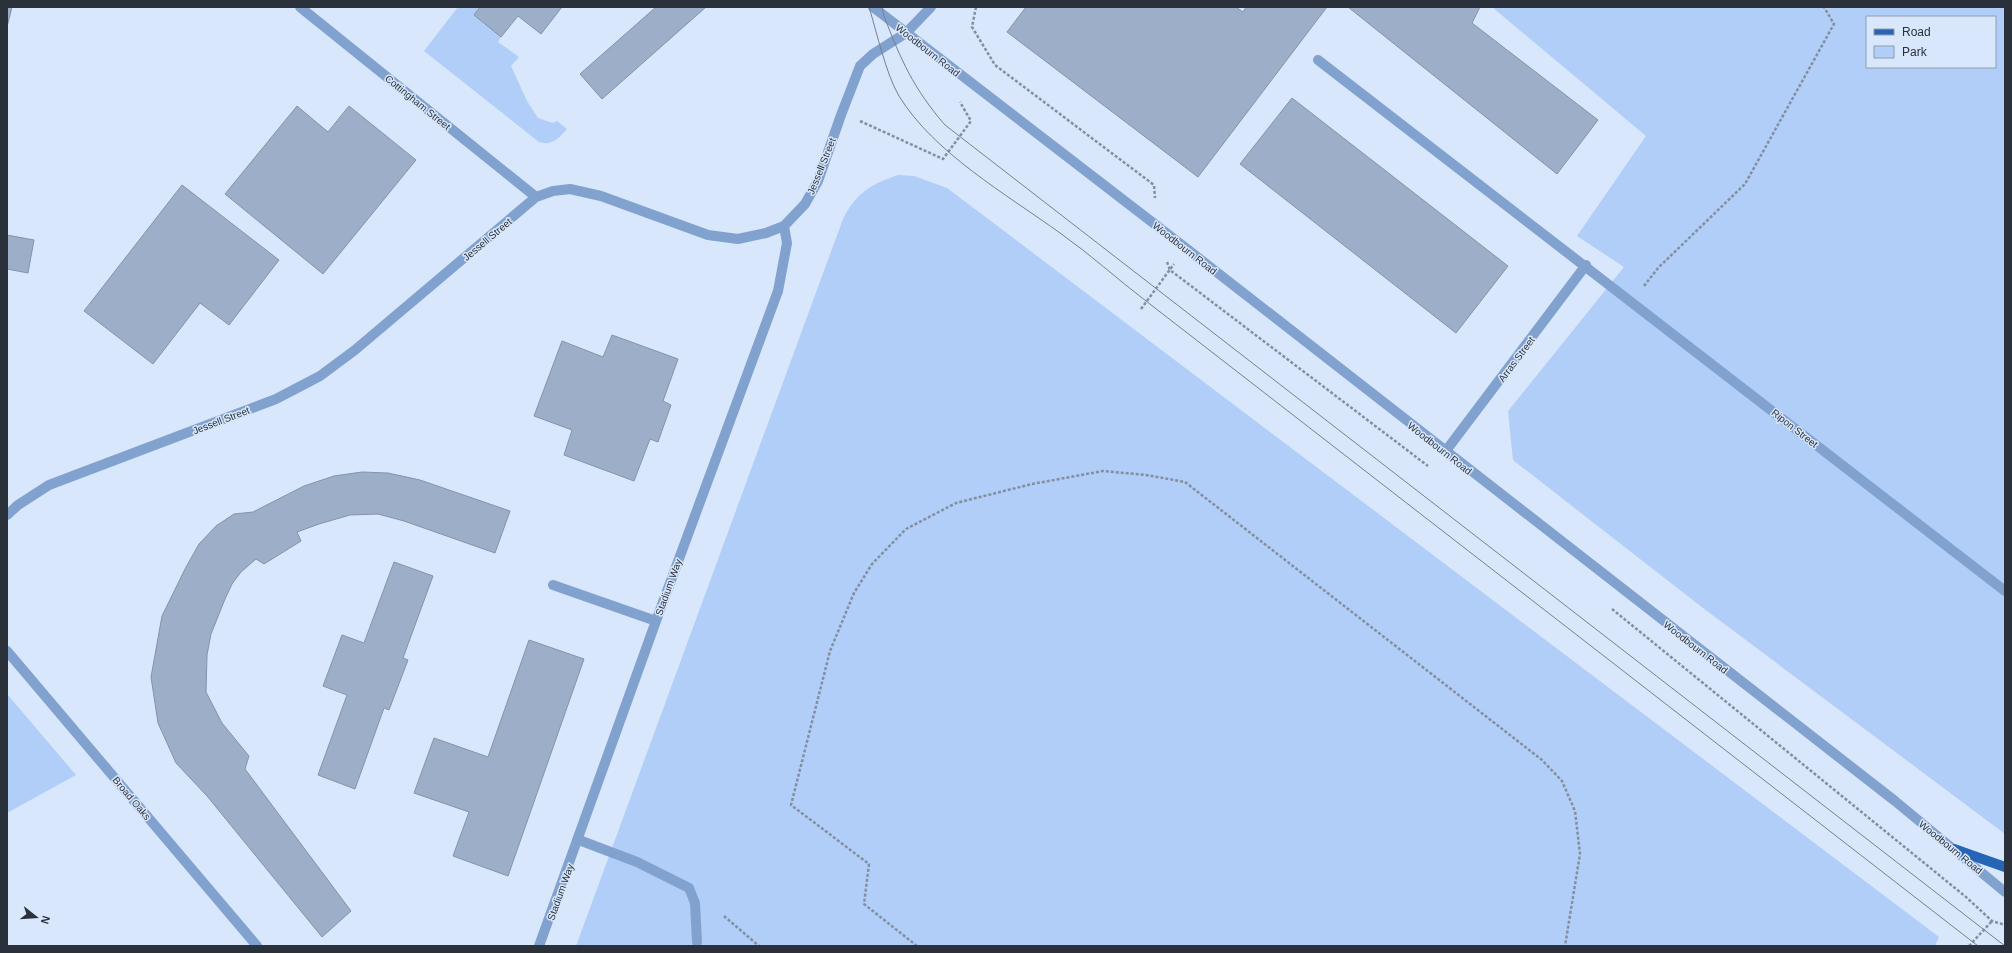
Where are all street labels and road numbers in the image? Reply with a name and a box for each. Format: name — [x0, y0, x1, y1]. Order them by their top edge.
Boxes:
street label: Woodbourn Road — [893, 22, 962, 79]
street label: Cottingham Street — [383, 73, 453, 132]
street label: Jessell Street — [805, 136, 838, 196]
street label: Jessell Street — [461, 216, 514, 263]
street label: Woodbourn Road — [1150, 220, 1219, 277]
street label: Arras Street — [1496, 335, 1537, 384]
street label: Jessell Street — [191, 404, 251, 436]
street label: Ripon Street — [1769, 407, 1820, 450]
street label: Woodbourn Road — [1405, 420, 1474, 477]
street label: Stadium Way — [653, 558, 684, 617]
street label: Woodbourn Road — [1661, 619, 1730, 676]
street label: Broad Oaks — [110, 775, 153, 822]
street label: Woodbourn Road — [1917, 819, 1985, 876]
street label: Stadium Way — [545, 863, 576, 922]

